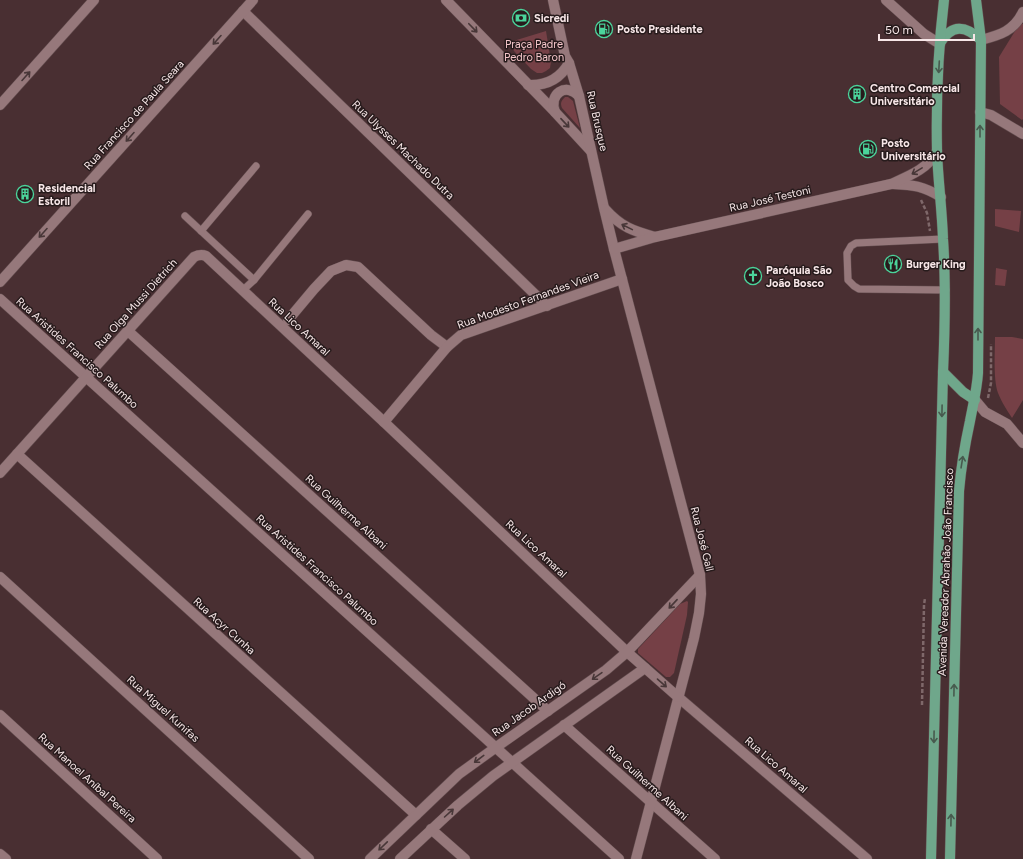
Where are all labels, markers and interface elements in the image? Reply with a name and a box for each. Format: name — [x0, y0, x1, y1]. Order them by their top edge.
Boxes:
bank icon: Sicredi — [511, 8, 531, 28]
place label: Sicredi — [534, 12, 569, 25]
scale bar — [879, 16, 974, 42]
fuel station icon: Posto Presidente — [594, 19, 614, 39]
one-way arrow — [468, 23, 478, 33]
place label: Posto Presidente — [617, 23, 703, 36]
text: 50 m — [885, 23, 913, 37]
one-way arrow — [213, 35, 222, 45]
park label: Praça Padre Pedro Baron — [504, 38, 564, 64]
street label: Rua Francisco de Paula Seara — [81, 58, 187, 172]
one-way arrow — [935, 60, 942, 73]
one-way arrow — [21, 71, 31, 81]
place label: Centro Comercial Universitário — [870, 82, 960, 108]
building icon: Centro Comercial Universitário — [847, 84, 867, 104]
street label: Rua Brusque — [584, 90, 610, 152]
street label: Rua Ulysses Machado Dutra — [349, 98, 457, 202]
one-way arrow — [560, 118, 570, 128]
one-way arrow — [976, 125, 984, 138]
one-way arrow — [126, 131, 135, 142]
place label: Posto Universitário — [881, 137, 946, 163]
fuel station icon: Posto Universitário — [858, 139, 878, 159]
one-way arrow — [911, 167, 923, 175]
place label: Residencial Estoril — [38, 182, 96, 208]
street label: Rua José Testoni — [728, 183, 812, 215]
building icon: Residencial Estoril — [15, 184, 35, 204]
one-way arrow — [621, 223, 633, 230]
one-way arrow — [39, 228, 48, 238]
restaurant icon: Burger King — [883, 254, 903, 274]
street label: Rua Olga Mussi Dietrich — [92, 256, 180, 352]
place label: Burger King — [906, 258, 966, 271]
place label: Paróquia São João Bosco — [766, 264, 833, 290]
church icon: Paróquia São João Bosco — [743, 266, 763, 286]
street label: Rua Modesto Fernandes Vieira — [455, 268, 601, 332]
street label: Rua Aristides Francisco Palumbo — [13, 295, 141, 411]
street label: Rua Lico Amaral — [266, 295, 332, 359]
one-way arrow — [975, 328, 982, 341]
one-way arrow — [938, 404, 946, 417]
one-way arrow — [958, 456, 966, 469]
street label: Avenida Vereador Abrahão João Francisco — [936, 468, 956, 676]
street label: Rua Guilherme Albani — [302, 472, 390, 552]
street label: Rua José Gall — [688, 505, 716, 573]
street label: Rua Aristides Francisco Palumbo — [253, 512, 381, 628]
street label: Rua Lico Amaral — [503, 517, 569, 581]
street label: Rua Acyr Cunha — [190, 595, 258, 657]
one-way arrow — [668, 599, 678, 609]
one-way arrow — [591, 672, 602, 680]
street label: Rua Miguel Kunifas — [124, 673, 202, 745]
one-way arrow — [657, 678, 667, 688]
street label: Rua Jacob Ardigó — [490, 679, 568, 739]
one-way arrow — [950, 684, 958, 697]
one-way arrow — [930, 730, 938, 743]
street label: Rua Manoel Aníbal Pereira — [35, 731, 139, 825]
street label: Rua Lico Amaral — [742, 734, 810, 796]
street label: Rua Guilherme Albani — [603, 743, 691, 823]
one-way arrow — [474, 755, 485, 763]
one-way arrow — [444, 808, 454, 818]
one-way arrow — [947, 814, 955, 827]
one-way arrow — [378, 842, 388, 851]

